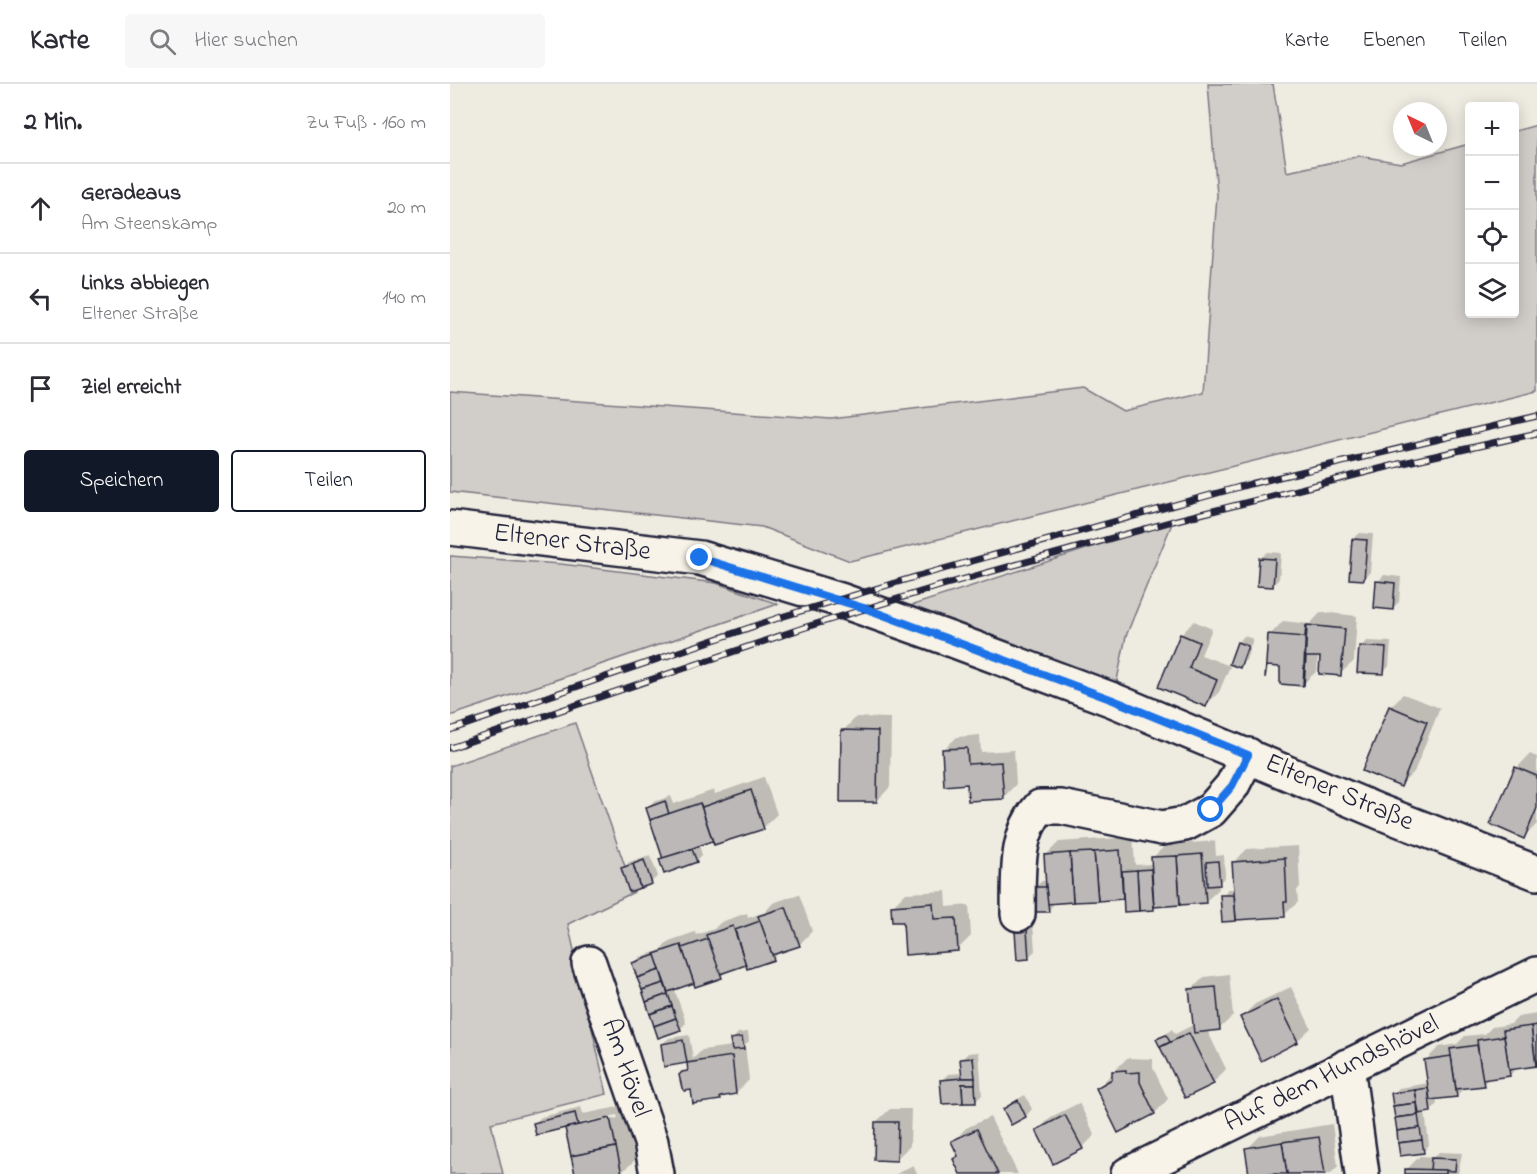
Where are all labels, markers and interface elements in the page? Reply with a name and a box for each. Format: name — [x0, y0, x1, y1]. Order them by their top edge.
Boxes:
search box — [125, 14, 545, 68]
text: Karte — [30, 21, 89, 62]
icon: search — [146, 25, 179, 58]
text: Hier suchen — [194, 25, 298, 57]
text: Karte — [1285, 26, 1329, 56]
text: Ebenen — [1362, 26, 1425, 56]
text: Teilen — [1458, 26, 1507, 56]
north arrow — [1393, 102, 1447, 156]
map controls — [1465, 102, 1519, 318]
button: + — [1465, 102, 1519, 156]
text: 2 Min. — [24, 104, 82, 142]
text: Zu Fuß · 160 m — [306, 109, 426, 138]
button: − — [1465, 156, 1519, 210]
text: Geradeaus — [81, 178, 181, 210]
icon: ahead — [24, 192, 57, 225]
text: 20 m — [387, 194, 426, 223]
text: Am Steenskamp — [81, 210, 217, 239]
button: locate — [1465, 210, 1519, 264]
button: layers — [1465, 264, 1519, 318]
text: Links abbiegen — [81, 268, 209, 300]
icon: left — [24, 282, 57, 315]
text: 140 m — [382, 284, 426, 313]
text: Eltener Straße — [81, 300, 198, 329]
icon: arrive — [24, 372, 57, 405]
text: Ziel erreicht — [81, 372, 181, 404]
button: Speichern — [24, 450, 219, 512]
button: Teilen — [231, 450, 426, 512]
street label: Eltener Straße — [491, 514, 654, 572]
route end — [686, 544, 712, 570]
street label: Eltener Straße — [1259, 744, 1420, 842]
route start — [1197, 796, 1223, 822]
street label: Auf dem Hundshövel — [1218, 1005, 1446, 1143]
street label: Am Hövel — [590, 1013, 660, 1123]

